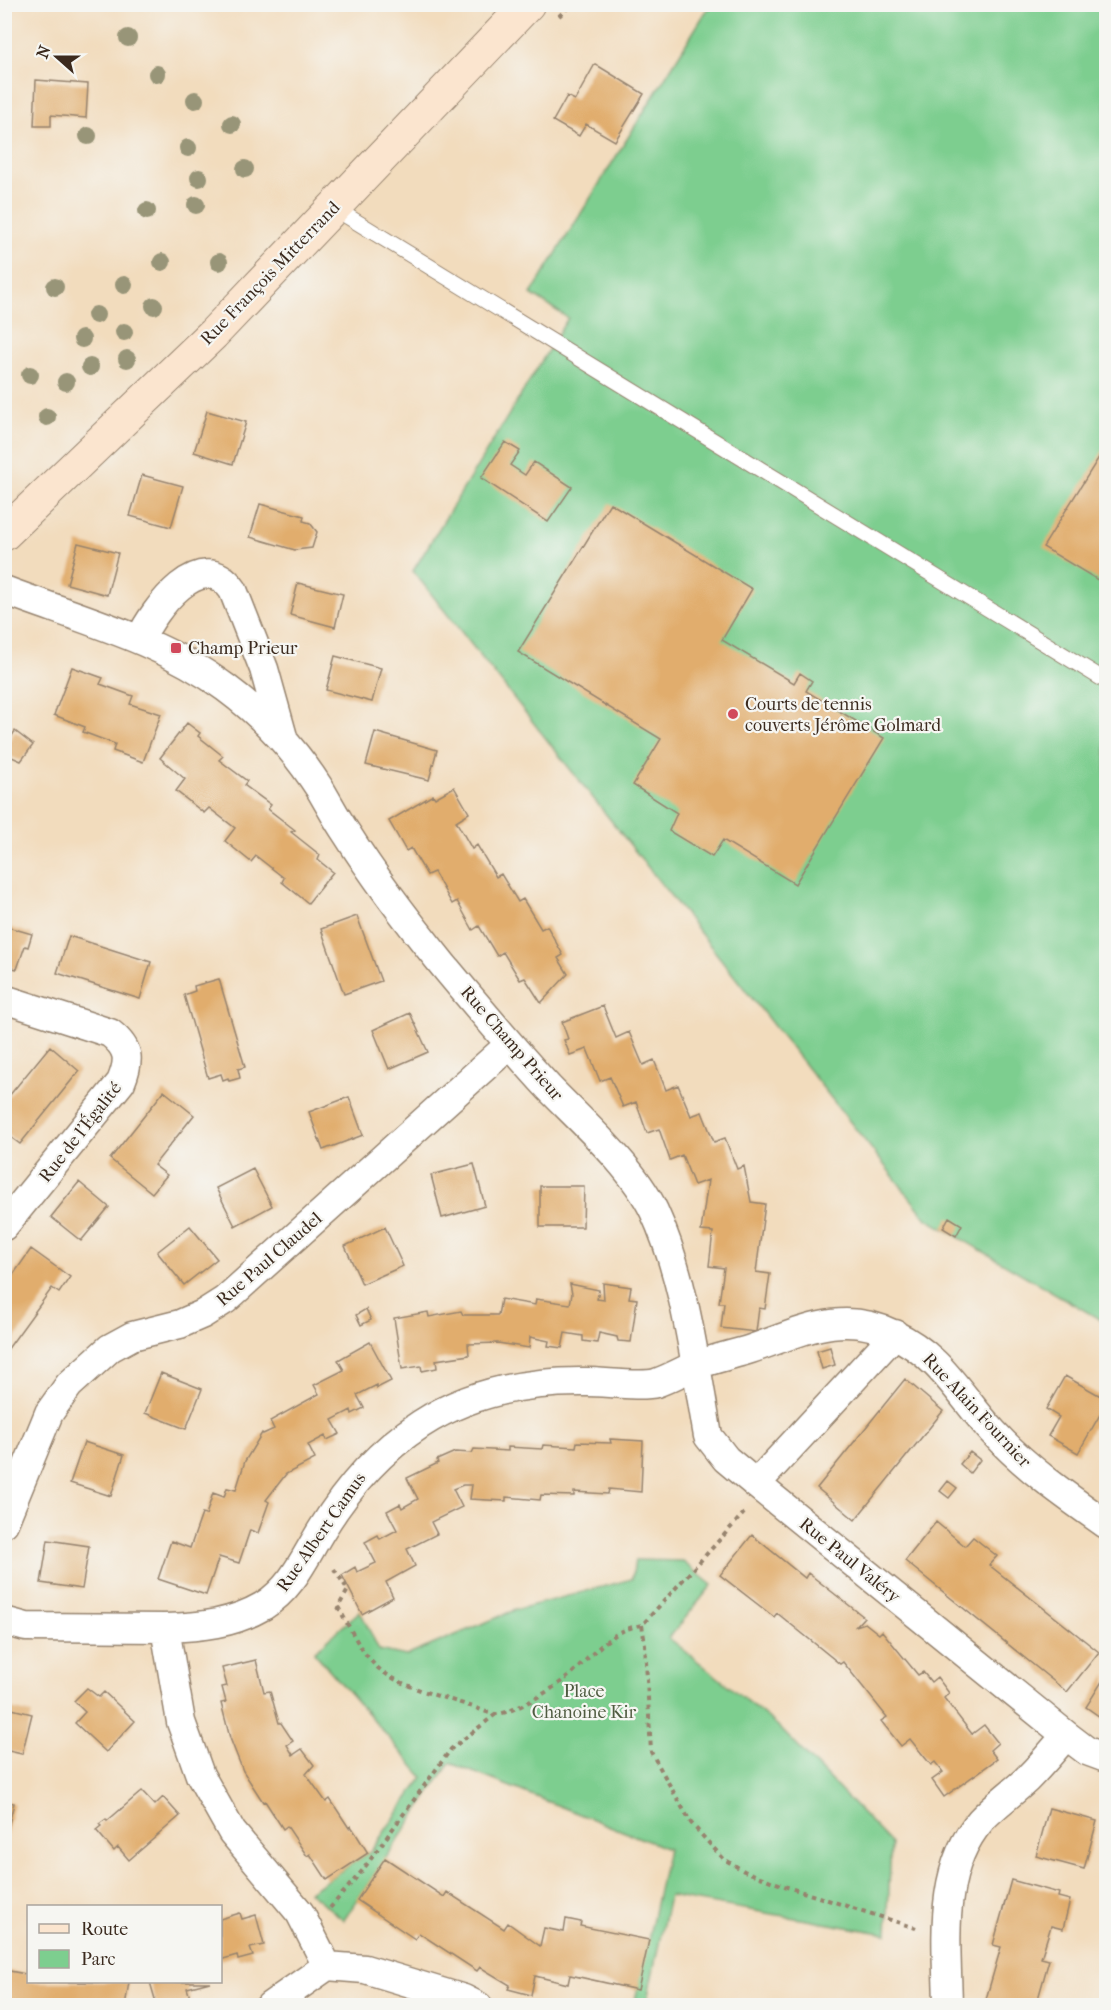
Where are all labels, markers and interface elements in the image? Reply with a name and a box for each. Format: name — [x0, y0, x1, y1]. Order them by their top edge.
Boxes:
north arrow — [27, 27, 87, 87]
text: N — [32, 42, 55, 61]
street label: Rue François Mitterrand — [196, 197, 345, 350]
place label: Champ Prieur — [188, 638, 298, 659]
marker: Champ Prieur — [169, 641, 183, 655]
place label: Courts de tennis couverts Jérôme Golmard — [745, 694, 941, 736]
marker: Courts de tennis couverts Jérôme Golmard — [726, 707, 740, 721]
street label: Rue Champ Prieur — [456, 982, 567, 1105]
street label: Rue de l'Égalité — [34, 1077, 126, 1187]
street label: Rue Paul Claudel — [212, 1208, 326, 1311]
street label: Rue Alain Fournier — [918, 1349, 1035, 1472]
street label: Rue Albert Camus — [272, 1468, 371, 1596]
street label: Rue Paul Valéry — [795, 1513, 905, 1608]
park label: Place Chanoine Kir — [532, 1681, 637, 1723]
legend — [27, 1905, 222, 1983]
text: Route — [81, 1919, 128, 1940]
text: Parc — [81, 1949, 116, 1970]

